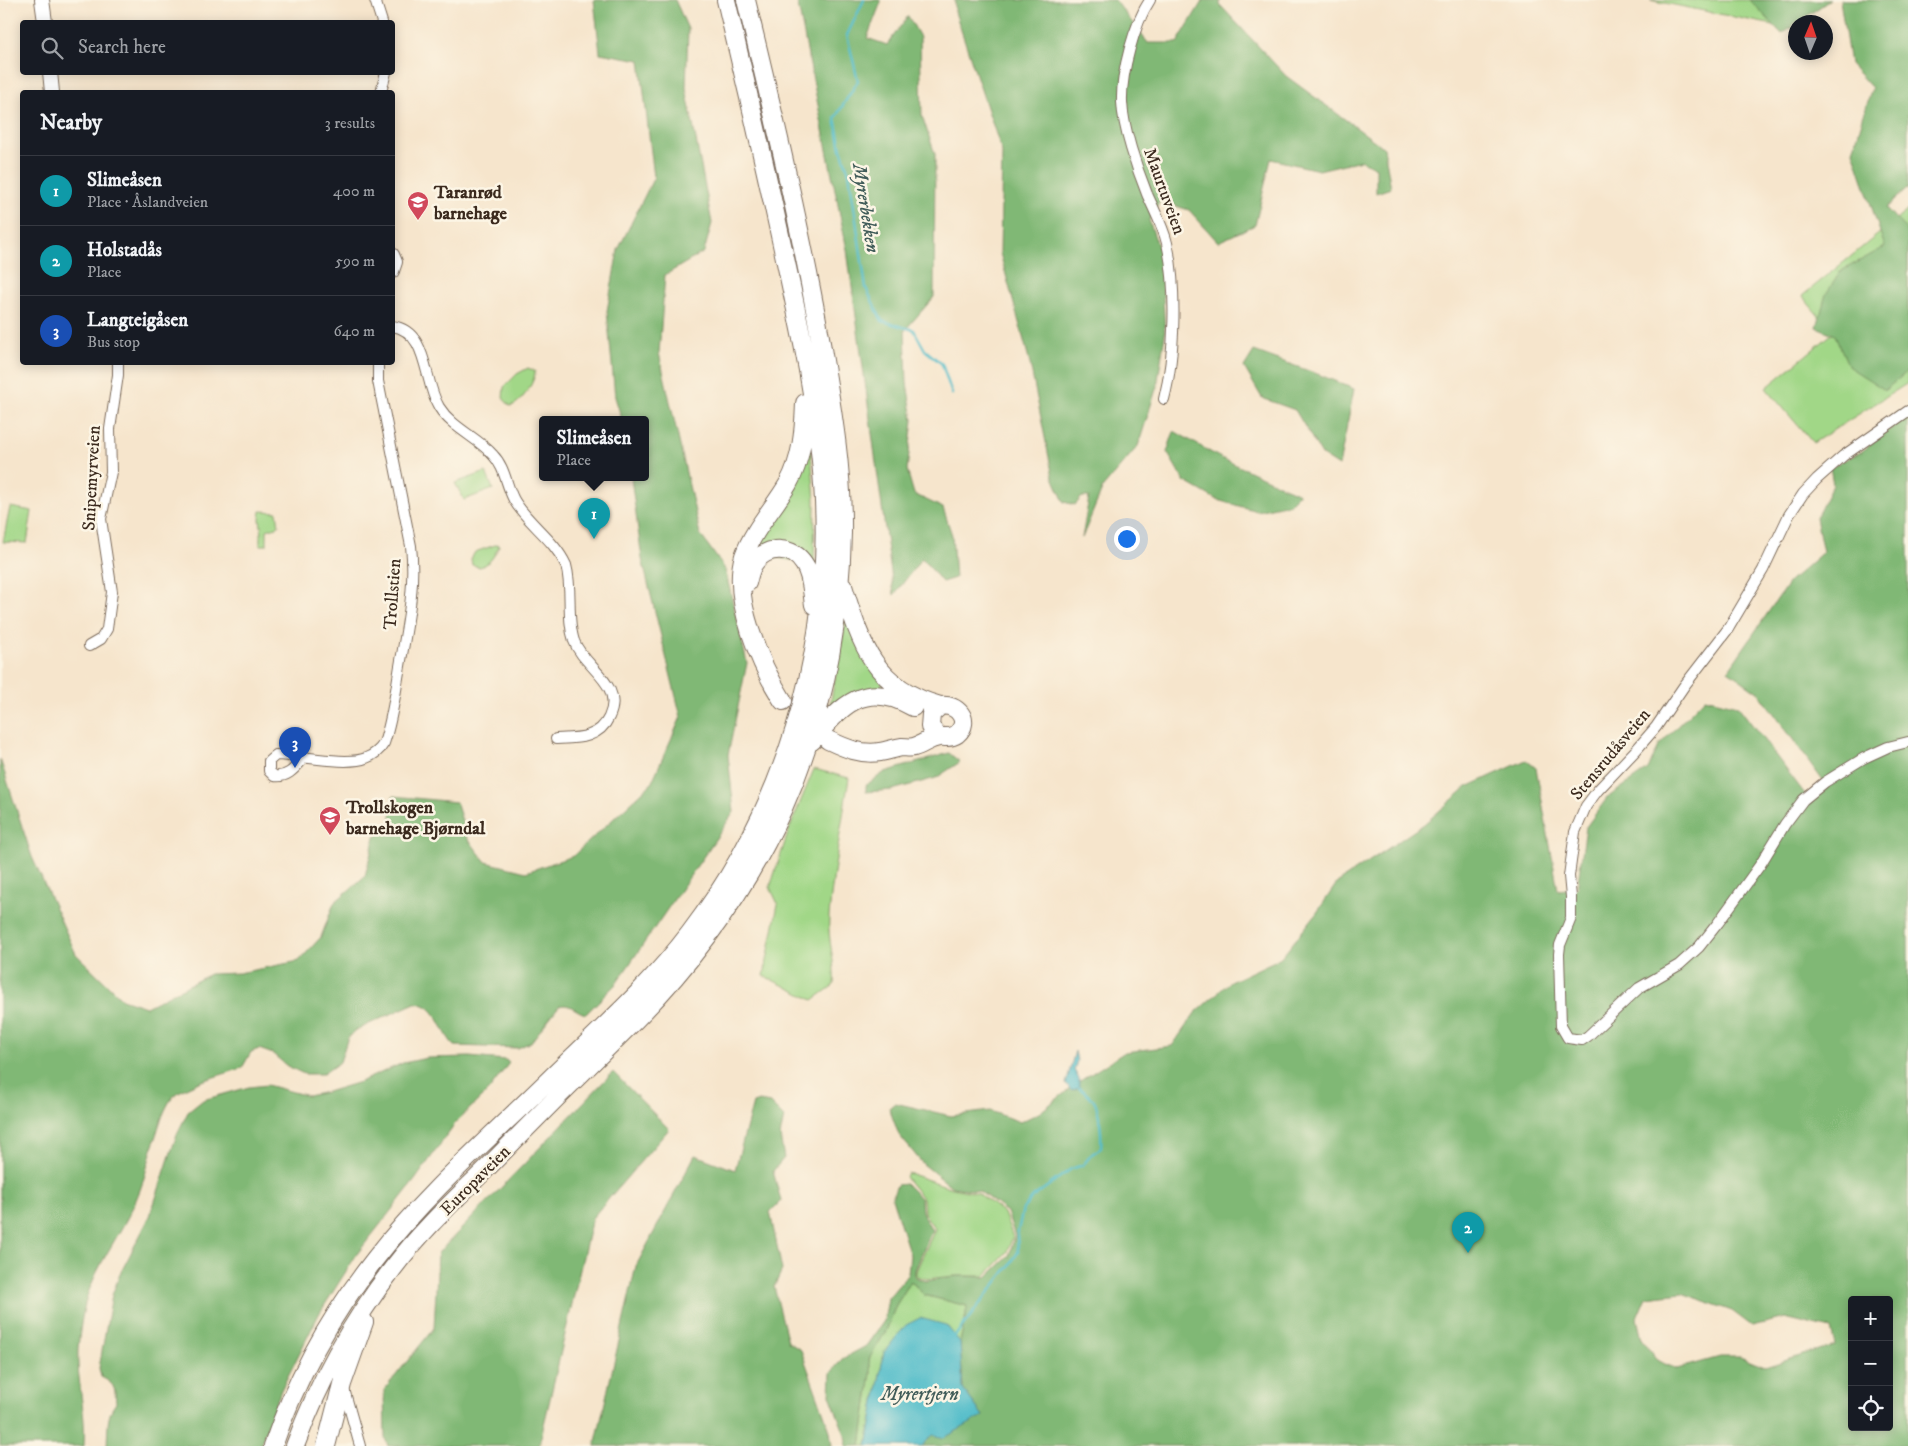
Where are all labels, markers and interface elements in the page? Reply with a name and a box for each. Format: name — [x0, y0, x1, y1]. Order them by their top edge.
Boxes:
north arrow — [1788, 15, 1833, 60]
search box — [20, 20, 395, 75]
icon: search — [38, 34, 66, 62]
text: Search here — [78, 36, 166, 59]
text: Nearby — [40, 110, 102, 136]
text: 3 results — [325, 113, 375, 133]
street label: Maurtuveien — [1138, 145, 1190, 238]
water label: Myrerbekken — [847, 160, 884, 255]
text: Slimeåsen — [87, 169, 162, 192]
text: 1 — [53, 181, 59, 201]
text: 400 m — [333, 181, 375, 201]
place label: Taranrød barnehage — [433, 182, 507, 225]
school or university icon: Taranrød barnehage — [406, 190, 430, 221]
text: Place · Åslandveien — [87, 192, 208, 212]
text: Holstadås — [87, 239, 162, 262]
text: 2 — [52, 251, 60, 271]
text: 590 m — [335, 251, 375, 271]
text: Place — [87, 262, 121, 282]
text: Langteigåsen — [87, 309, 188, 332]
text: 3 — [53, 321, 59, 341]
text: 640 m — [333, 321, 375, 341]
text: Bus stop — [87, 332, 140, 352]
popup — [539, 416, 649, 481]
street label: Snipemyrveien — [78, 424, 106, 531]
text: Slimeåsen — [557, 427, 631, 450]
text: Place — [557, 450, 591, 470]
pin: 1 — [578, 498, 610, 539]
your location — [1114, 526, 1140, 552]
street label: Trollstien — [380, 557, 406, 630]
street label: Stensrudåsveien — [1566, 704, 1656, 805]
pin: 3 — [279, 727, 311, 768]
place label: Trollskogen barnehage Bjørndal — [345, 797, 486, 840]
school or university icon: Trollskogen barnehage Bjørndal — [318, 805, 342, 836]
street label: Europaveien — [436, 1141, 516, 1220]
pin: 2 — [1452, 1212, 1484, 1253]
map controls — [1848, 1296, 1893, 1431]
button: + — [1848, 1296, 1893, 1341]
button: − — [1848, 1341, 1893, 1386]
water label: Myrertjern — [879, 1383, 959, 1406]
button: locate — [1848, 1386, 1893, 1431]

